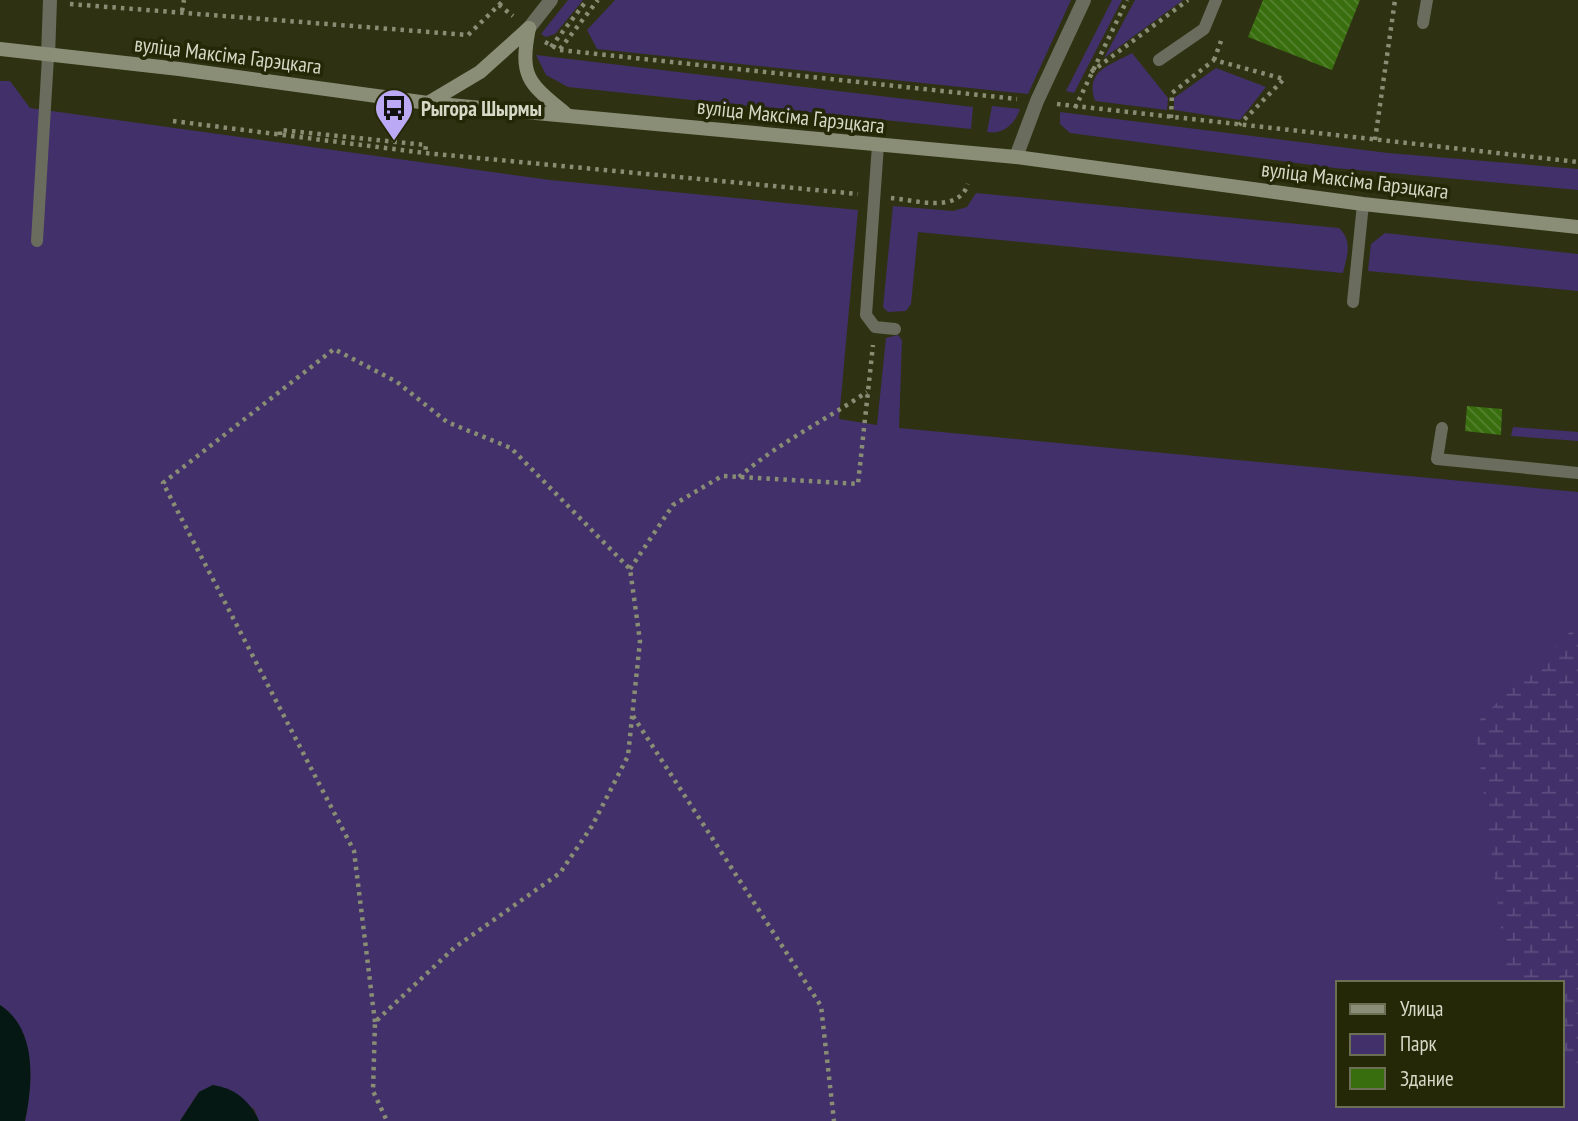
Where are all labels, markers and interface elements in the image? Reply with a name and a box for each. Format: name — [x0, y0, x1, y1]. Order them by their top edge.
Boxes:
street label: вуліца Максіма Гарэцкага — [133, 30, 323, 80]
bus stop icon: Рыгора Шырмы — [373, 87, 415, 142]
street label: вуліца Максіма Гарэцкага — [696, 93, 886, 139]
place label: Рыгора Шырмы — [421, 95, 542, 122]
street label: вуліца Максіма Гарэцкага — [1260, 155, 1450, 205]
legend — [1336, 981, 1564, 1107]
text: Улица — [1400, 995, 1443, 1022]
text: Парк — [1400, 1030, 1437, 1057]
text: Здание — [1400, 1065, 1454, 1092]

